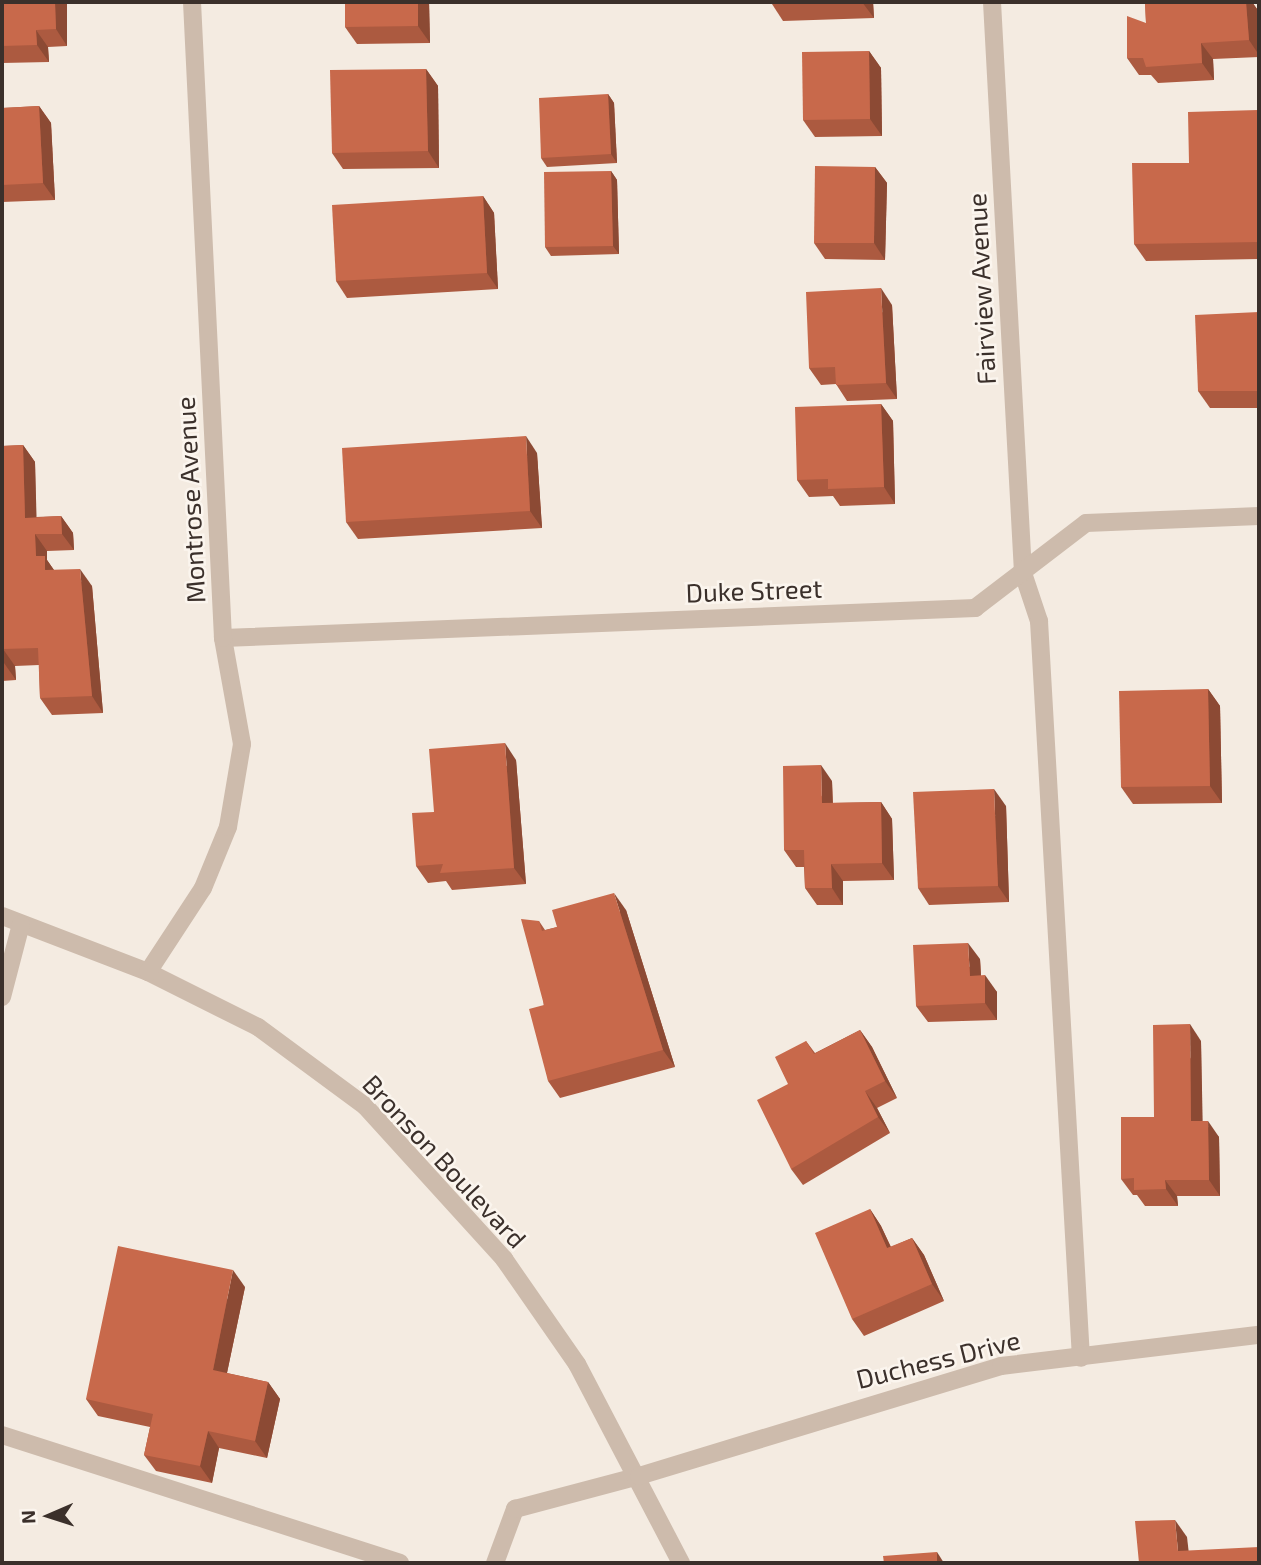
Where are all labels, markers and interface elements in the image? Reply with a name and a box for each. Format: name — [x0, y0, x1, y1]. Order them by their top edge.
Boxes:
street label: Fairview Avenue — [960, 192, 1002, 386]
street label: Montrose Avenue — [169, 396, 211, 604]
street label: Duke Street — [685, 572, 823, 608]
street label: Bronson Boulevard — [357, 1068, 533, 1254]
street label: Duchess Drive — [853, 1324, 1023, 1394]
north arrow — [14, 1481, 84, 1551]
text: N — [16, 1510, 39, 1525]

